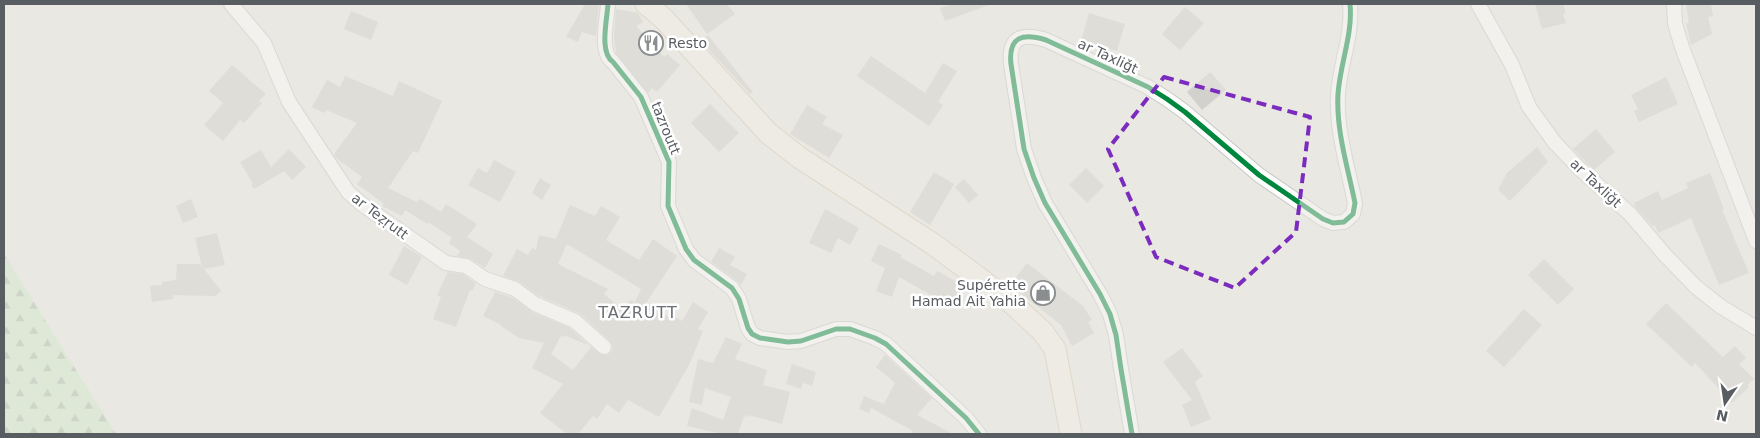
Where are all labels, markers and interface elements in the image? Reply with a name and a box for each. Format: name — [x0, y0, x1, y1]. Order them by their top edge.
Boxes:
restaurant icon: Resto — [638, 30, 664, 56]
place label: Resto — [668, 35, 707, 51]
street label: ar Taxliǧt — [1076, 35, 1141, 77]
street label: tazroutt — [648, 99, 684, 157]
street label: ar Taxliǧt — [1567, 155, 1625, 211]
street label: ar Teẓṛutt — [349, 190, 412, 243]
place label: Supérette Hamad Ait Yahia — [911, 277, 1026, 309]
shop icon: Supérette Hamad Ait Yahia — [1030, 280, 1056, 306]
district label: TAZRUTT — [597, 303, 678, 322]
north arrow — [1700, 378, 1750, 428]
text: N — [1715, 407, 1730, 425]

